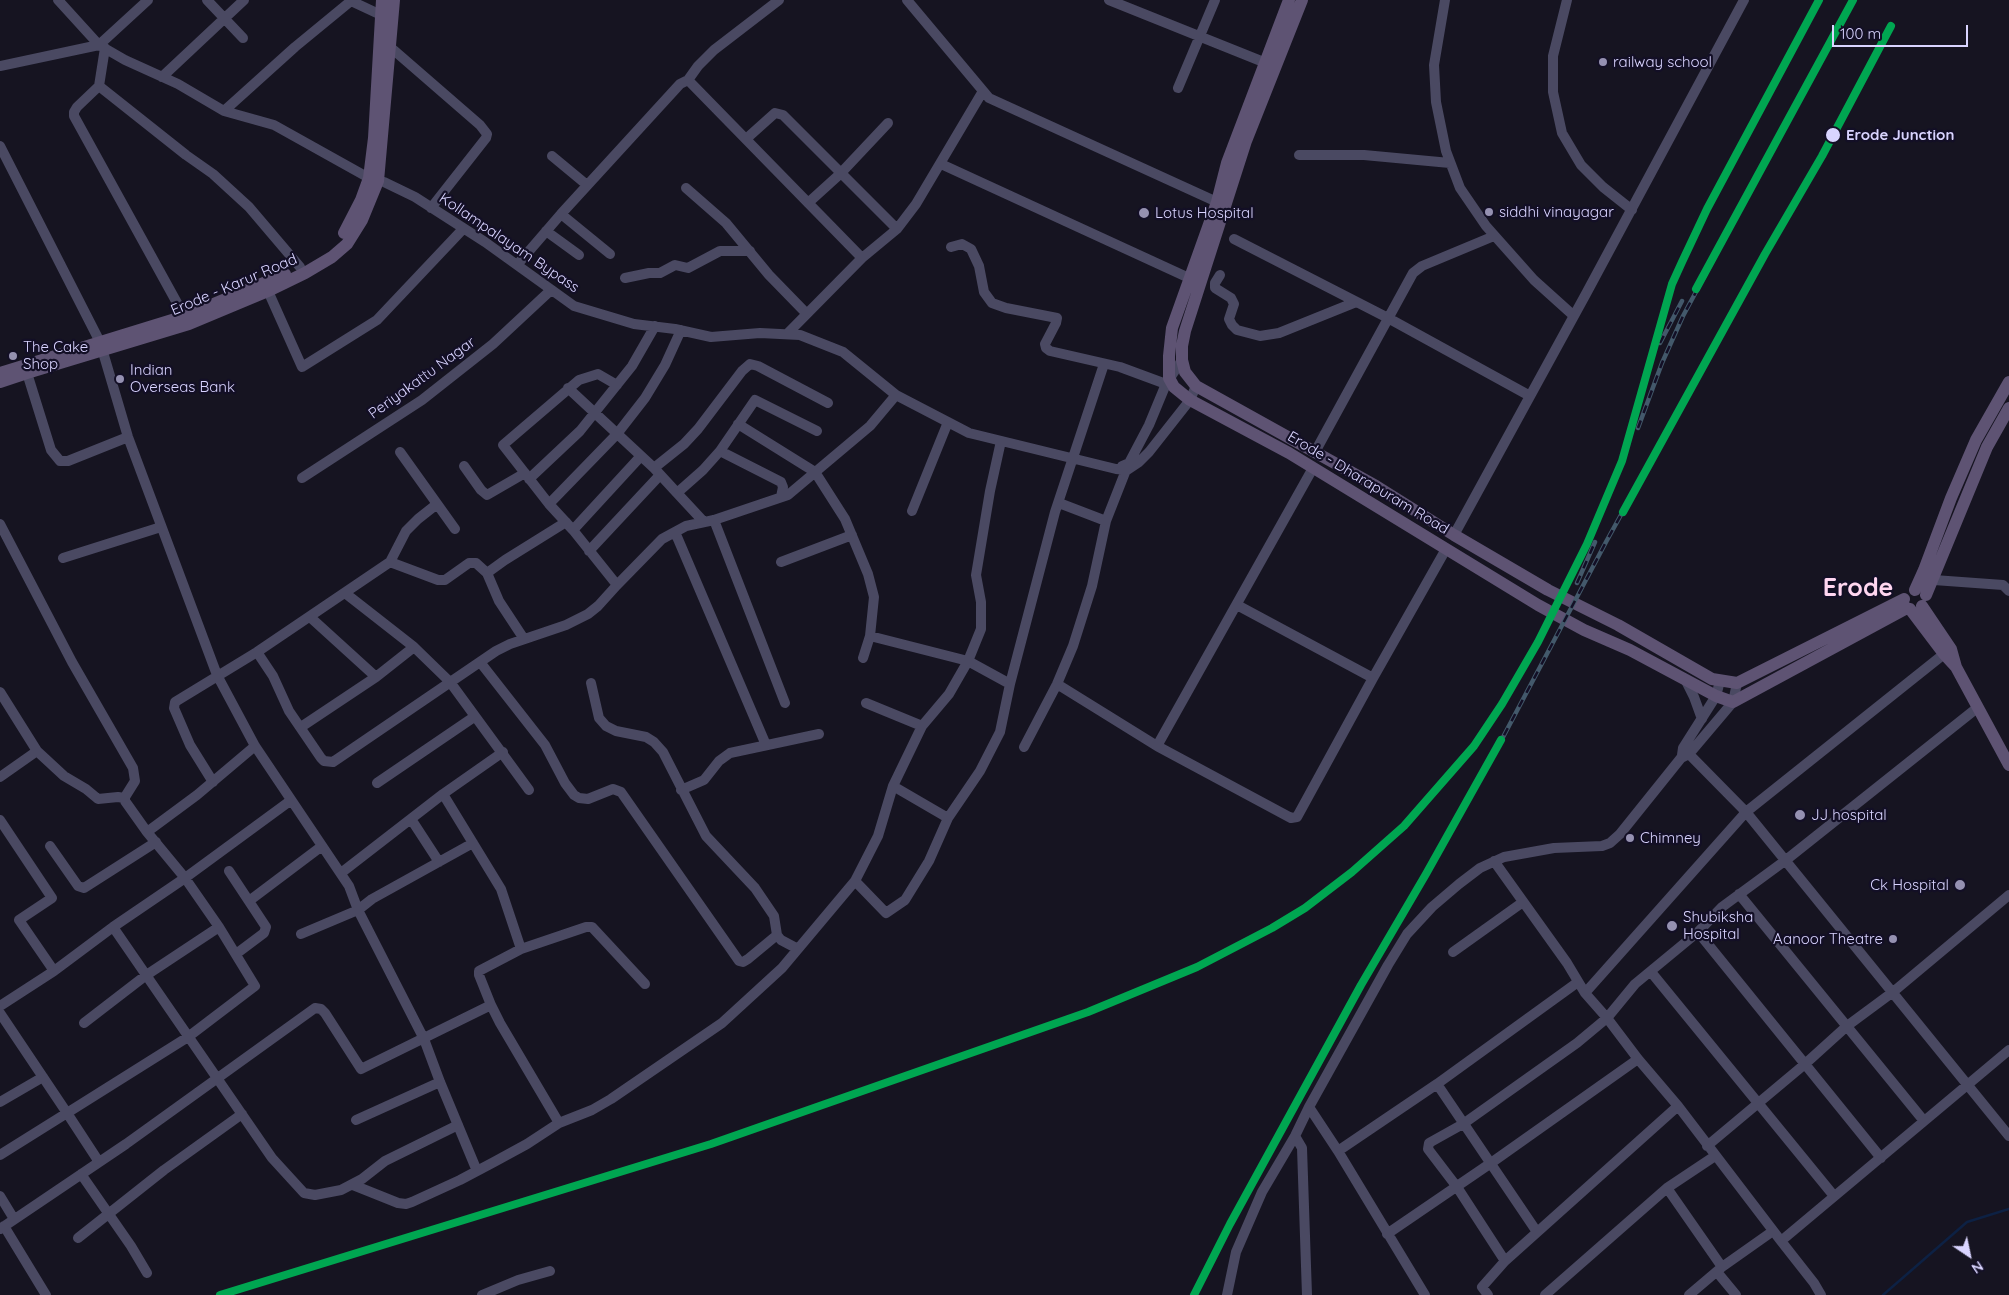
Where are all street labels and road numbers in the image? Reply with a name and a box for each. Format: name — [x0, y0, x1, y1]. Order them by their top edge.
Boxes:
street label: Kollampalayam Bypass — [435, 189, 583, 297]
street label: Erode - Karur Road — [168, 250, 300, 320]
street label: Periyakattu Nagar — [365, 333, 479, 423]
street label: Erode - Dharapuram Road — [1284, 428, 1452, 538]

